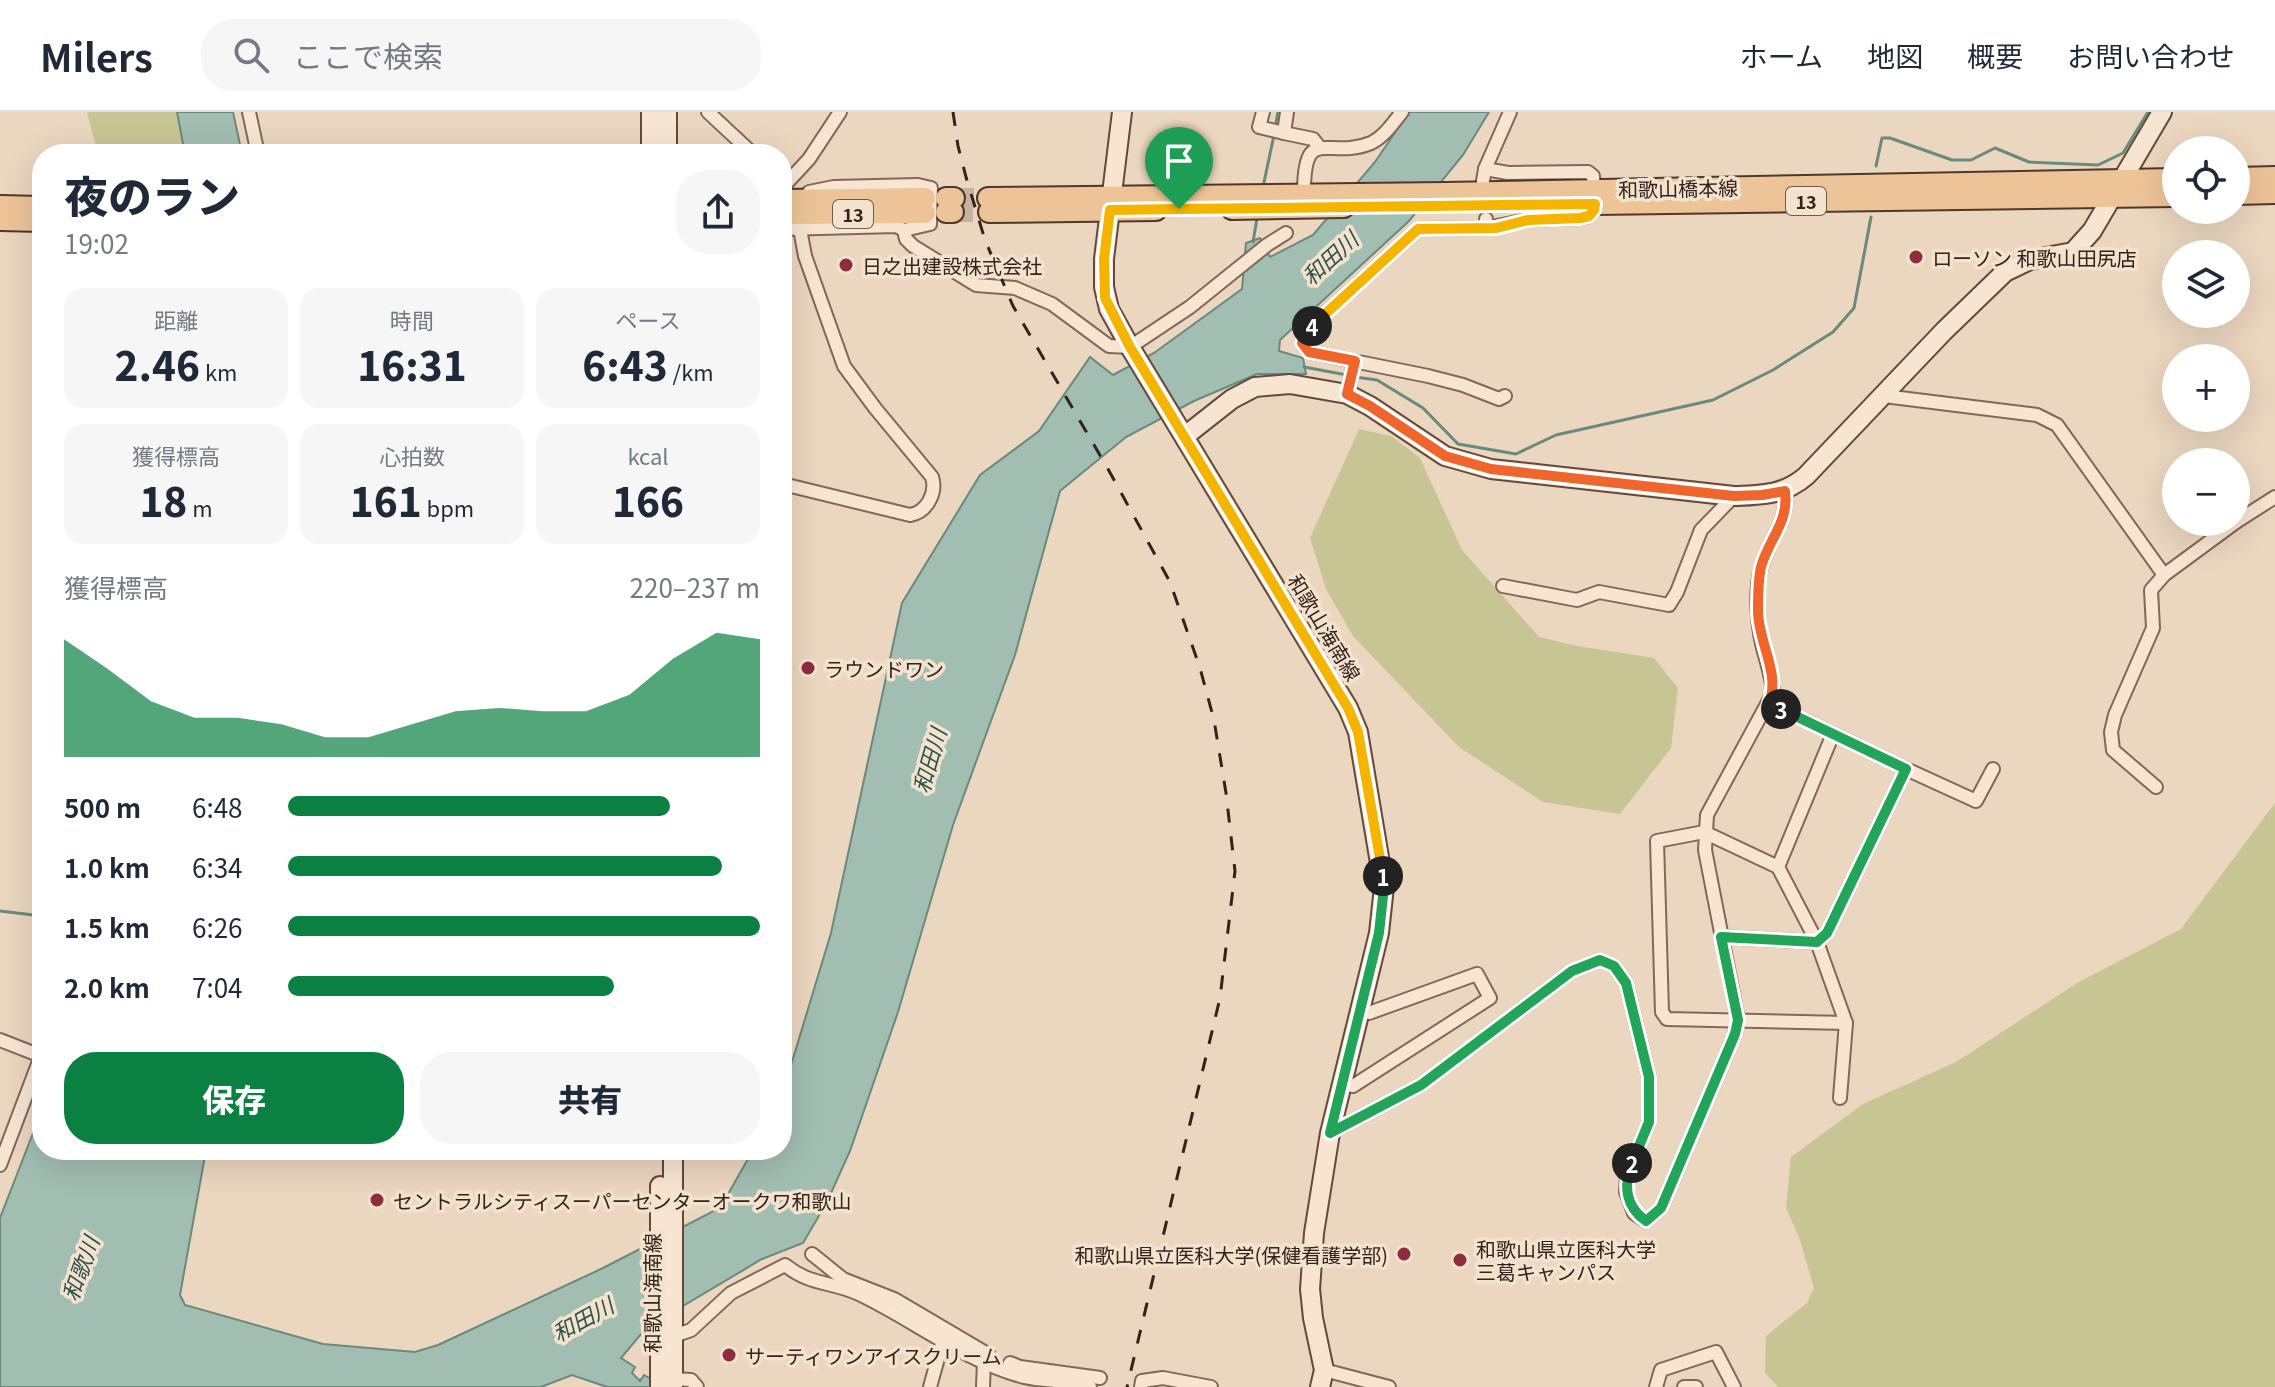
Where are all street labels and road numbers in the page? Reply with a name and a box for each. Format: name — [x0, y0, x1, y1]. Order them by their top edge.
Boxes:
street label: 和歌山橋本線 — [1618, 172, 1738, 204]
road number: 13 — [1786, 187, 1826, 215]
road number: 13 — [833, 200, 873, 228]
street label: 和歌山海南線 — [1282, 568, 1368, 686]
street label: 和歌山海南線 — [637, 1233, 666, 1353]

